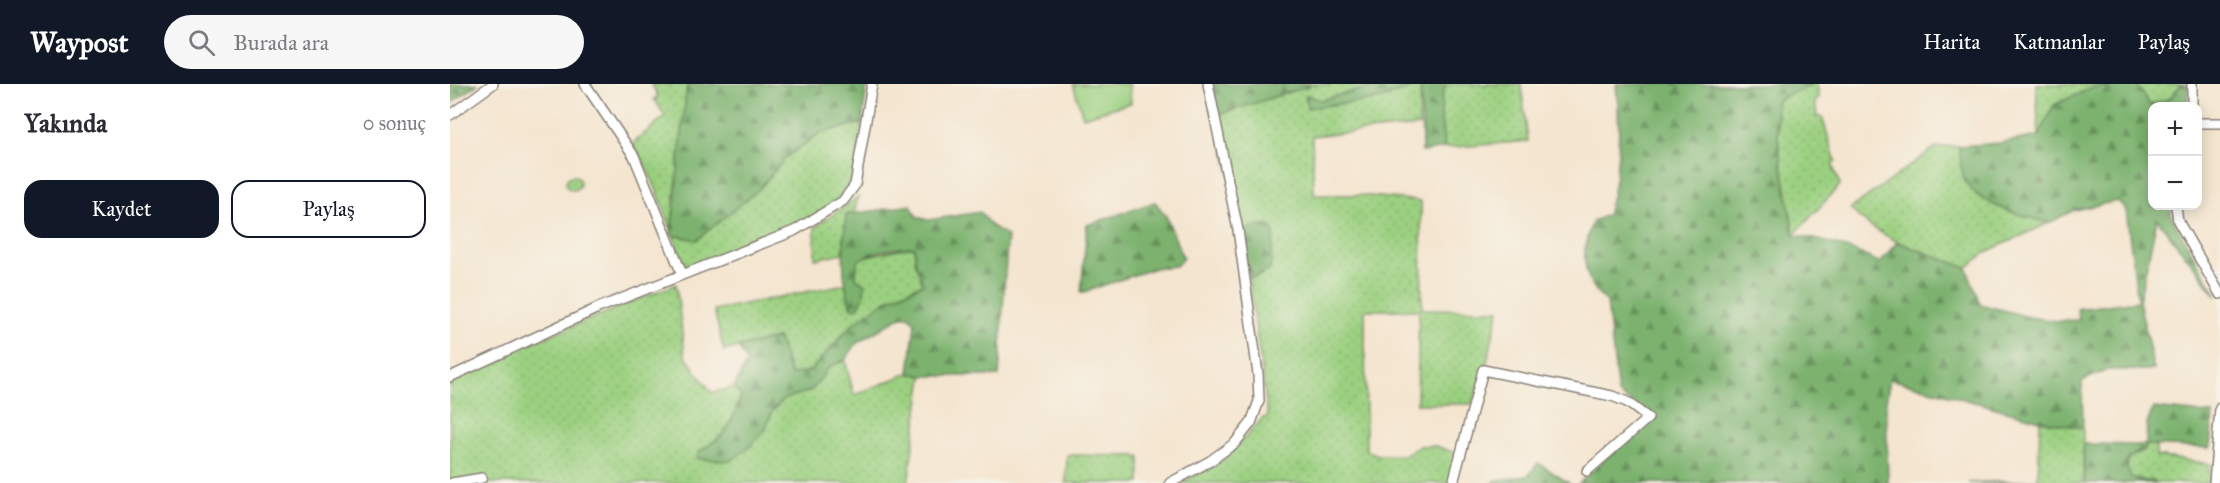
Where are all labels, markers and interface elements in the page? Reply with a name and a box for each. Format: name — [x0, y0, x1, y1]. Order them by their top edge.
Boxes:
search box — [164, 15, 584, 69]
text: Waypost — [30, 25, 128, 60]
icon: search — [185, 26, 218, 59]
text: Burada ara — [233, 29, 329, 56]
text: Harita — [1923, 29, 1980, 55]
text: Katmanlar — [2013, 29, 2105, 55]
text: Paylaş — [2138, 29, 2190, 55]
map controls — [2148, 102, 2202, 210]
button: + — [2148, 102, 2202, 156]
text: Yakında — [24, 107, 107, 139]
text: 0 sonuç — [363, 111, 426, 135]
button: − — [2148, 156, 2202, 210]
button: Kaydet — [24, 180, 219, 238]
button: Paylaş — [231, 180, 426, 238]

